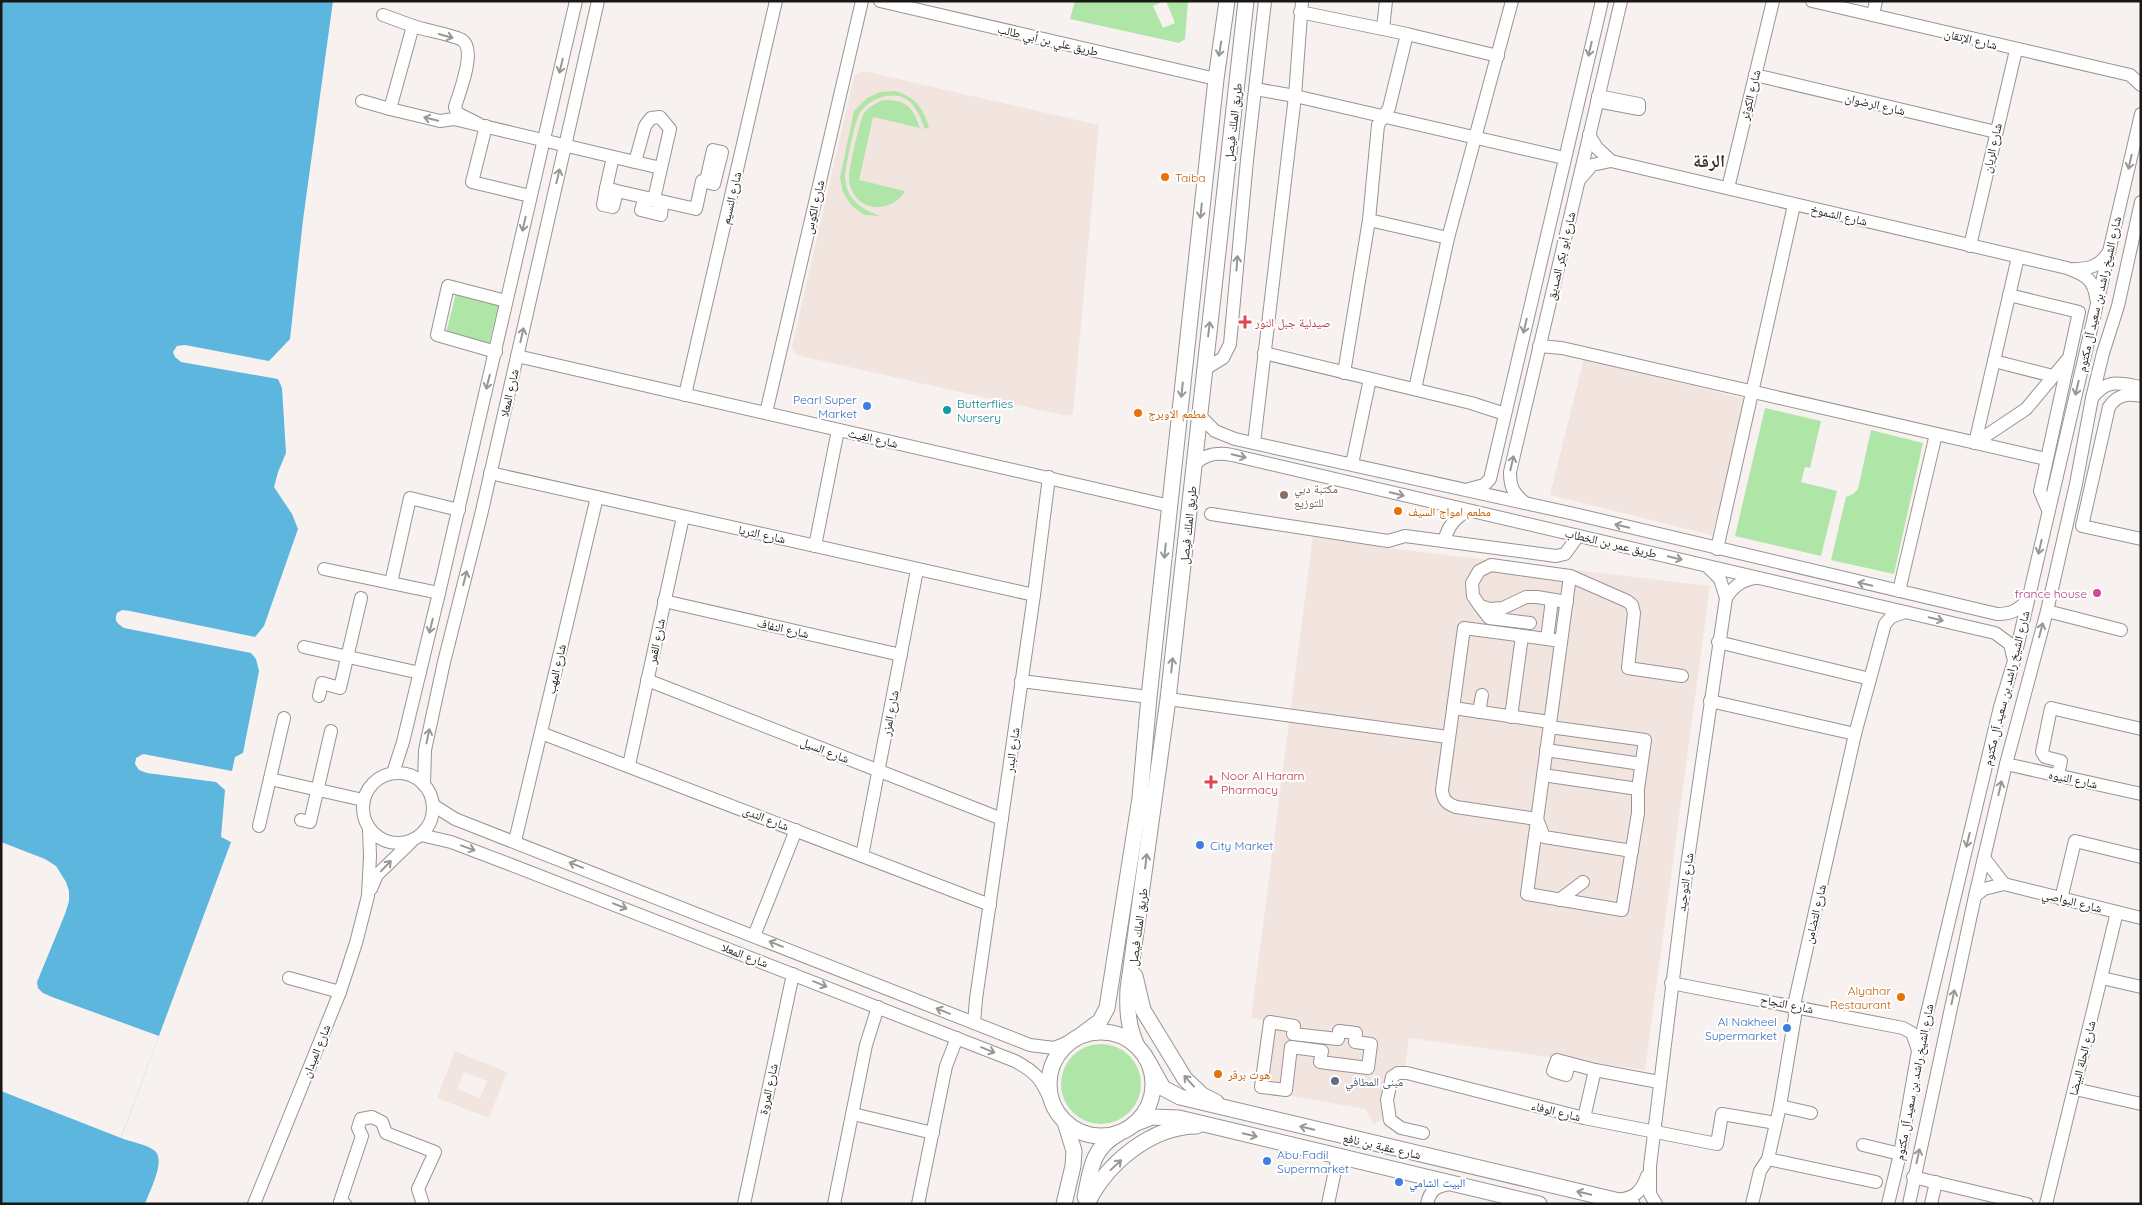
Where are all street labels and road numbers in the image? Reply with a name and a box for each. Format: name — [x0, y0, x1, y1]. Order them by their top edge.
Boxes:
street label: طريق علي بن أبي طالب — [995, 21, 1100, 62]
street label: شارع الإتقان — [1943, 26, 1999, 53]
street label: شارع الكوثر — [1736, 68, 1765, 123]
street label: طريق الملك فيصل — [1221, 82, 1245, 162]
street label: شارع الرضوان — [1843, 90, 1907, 119]
street label: شارع الريان — [1979, 122, 2006, 175]
street label: شارع النسيم — [718, 170, 745, 226]
street label: شارع الكوس — [801, 179, 828, 236]
street label: شارع الشموخ — [1809, 201, 1869, 230]
street label: شارع أبو بكر الصديق — [1544, 210, 1579, 302]
street label: شارع الشيخ راشد بن سعيد آل مكتوم — [2074, 215, 2125, 373]
street label: شارع المعلا — [496, 367, 523, 419]
street label: شارع الغيث — [846, 425, 899, 452]
street label: طريق الملك فيصل — [1176, 485, 1200, 565]
street label: شارع الثريا — [737, 522, 787, 547]
street label: طريق عمر بن الخطاب — [1564, 525, 1658, 561]
street label: شارع الشيخ راشد بن سعيد آل مكتوم — [1979, 609, 2034, 767]
street label: شارع النفاف — [755, 615, 811, 642]
street label: شارع القمر — [644, 617, 669, 666]
street label: شارع المهب — [543, 642, 570, 696]
street label: شارع المزر — [878, 689, 903, 738]
street label: شارع البدر — [1001, 726, 1024, 775]
street label: شارع السيل — [798, 734, 852, 767]
street label: شارع النيوه — [2047, 766, 2099, 793]
street label: شارع الندى — [740, 802, 791, 835]
street label: شارع التوحيد — [1673, 852, 1698, 912]
street label: شارع التضامن — [1801, 883, 1830, 945]
street label: شارع البواصي — [2040, 886, 2104, 919]
street label: طريق الملك فيصل — [1125, 887, 1151, 967]
street label: شارع المعلا — [719, 939, 771, 972]
street label: شارع النجاح — [1759, 992, 1815, 1017]
street label: شارع الشيخ راشد بن سعيد آل مكتوم — [1891, 1002, 1938, 1162]
street label: شارع الحلة البيضا — [2065, 1019, 2100, 1097]
street label: شارع الميدان — [298, 1022, 334, 1080]
street label: شارع المروة — [755, 1062, 782, 1116]
street label: شارع الوفاء — [1529, 1098, 1582, 1125]
street label: شارع عقبة بن نافع — [1341, 1130, 1423, 1163]

